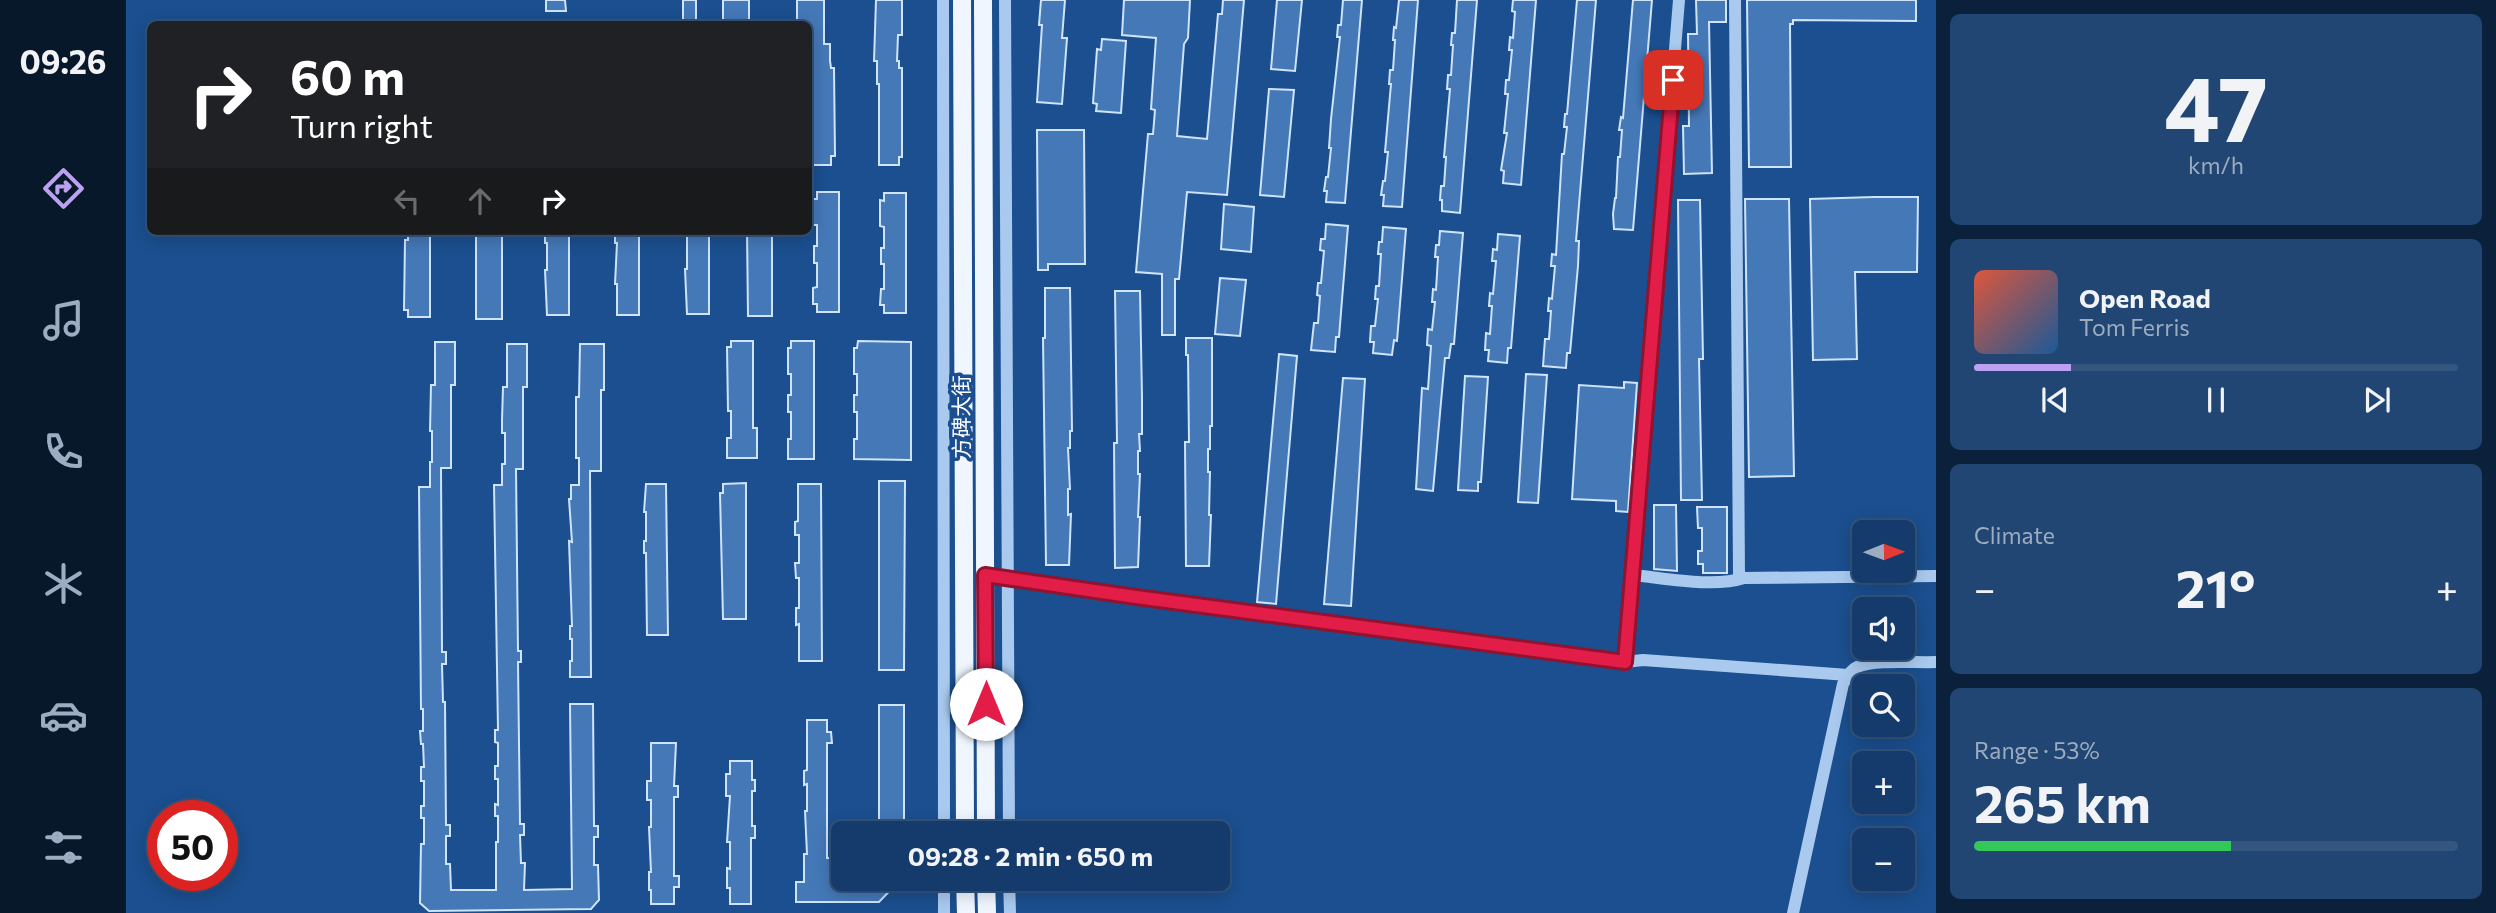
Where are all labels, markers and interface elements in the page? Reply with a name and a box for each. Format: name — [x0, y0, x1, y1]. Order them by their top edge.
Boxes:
text: 09:26 — [19, 41, 107, 81]
text: 60 m — [290, 45, 405, 105]
icon: right — [175, 49, 266, 140]
text: 47 — [2164, 49, 2268, 161]
pin — [1643, 50, 1703, 110]
icon: arrive — [1654, 61, 1692, 99]
text: Turn right — [290, 105, 433, 145]
text: km/h — [2188, 151, 2244, 179]
icon: directions — [39, 164, 88, 213]
icon: left — [388, 182, 426, 220]
icon: ahead — [461, 182, 499, 220]
icon: right — [534, 182, 572, 220]
text: Open Road — [2079, 282, 2211, 313]
icon: music — [39, 296, 88, 345]
text: Tom Ferris — [2079, 313, 2190, 341]
street label: 方碑大街 — [948, 375, 973, 459]
icon: previous — [2036, 381, 2074, 419]
icon: pause — [2197, 381, 2235, 419]
icon: next — [2358, 381, 2396, 419]
icon: phone — [39, 427, 88, 476]
north arrow — [1852, 520, 1914, 583]
map controls — [1852, 520, 1915, 891]
text: Climate — [1974, 521, 2055, 549]
text: 21° — [2176, 555, 2255, 619]
icon: climate — [39, 559, 88, 608]
text: − — [1974, 564, 1996, 611]
text: + — [2436, 564, 2458, 611]
button: sound — [1852, 597, 1915, 660]
position arrow — [949, 667, 1023, 741]
button: search — [1852, 674, 1915, 737]
icon: car — [39, 691, 88, 740]
text: Range · 53% — [1974, 736, 2100, 764]
button: + — [1852, 751, 1915, 814]
text: 265 km — [1974, 770, 2151, 834]
speed limit sign: 50 — [147, 800, 238, 891]
icon: filters — [39, 823, 88, 872]
button: − — [1852, 828, 1915, 891]
text: 09:28 · 2 min · 650 m — [908, 840, 1153, 871]

